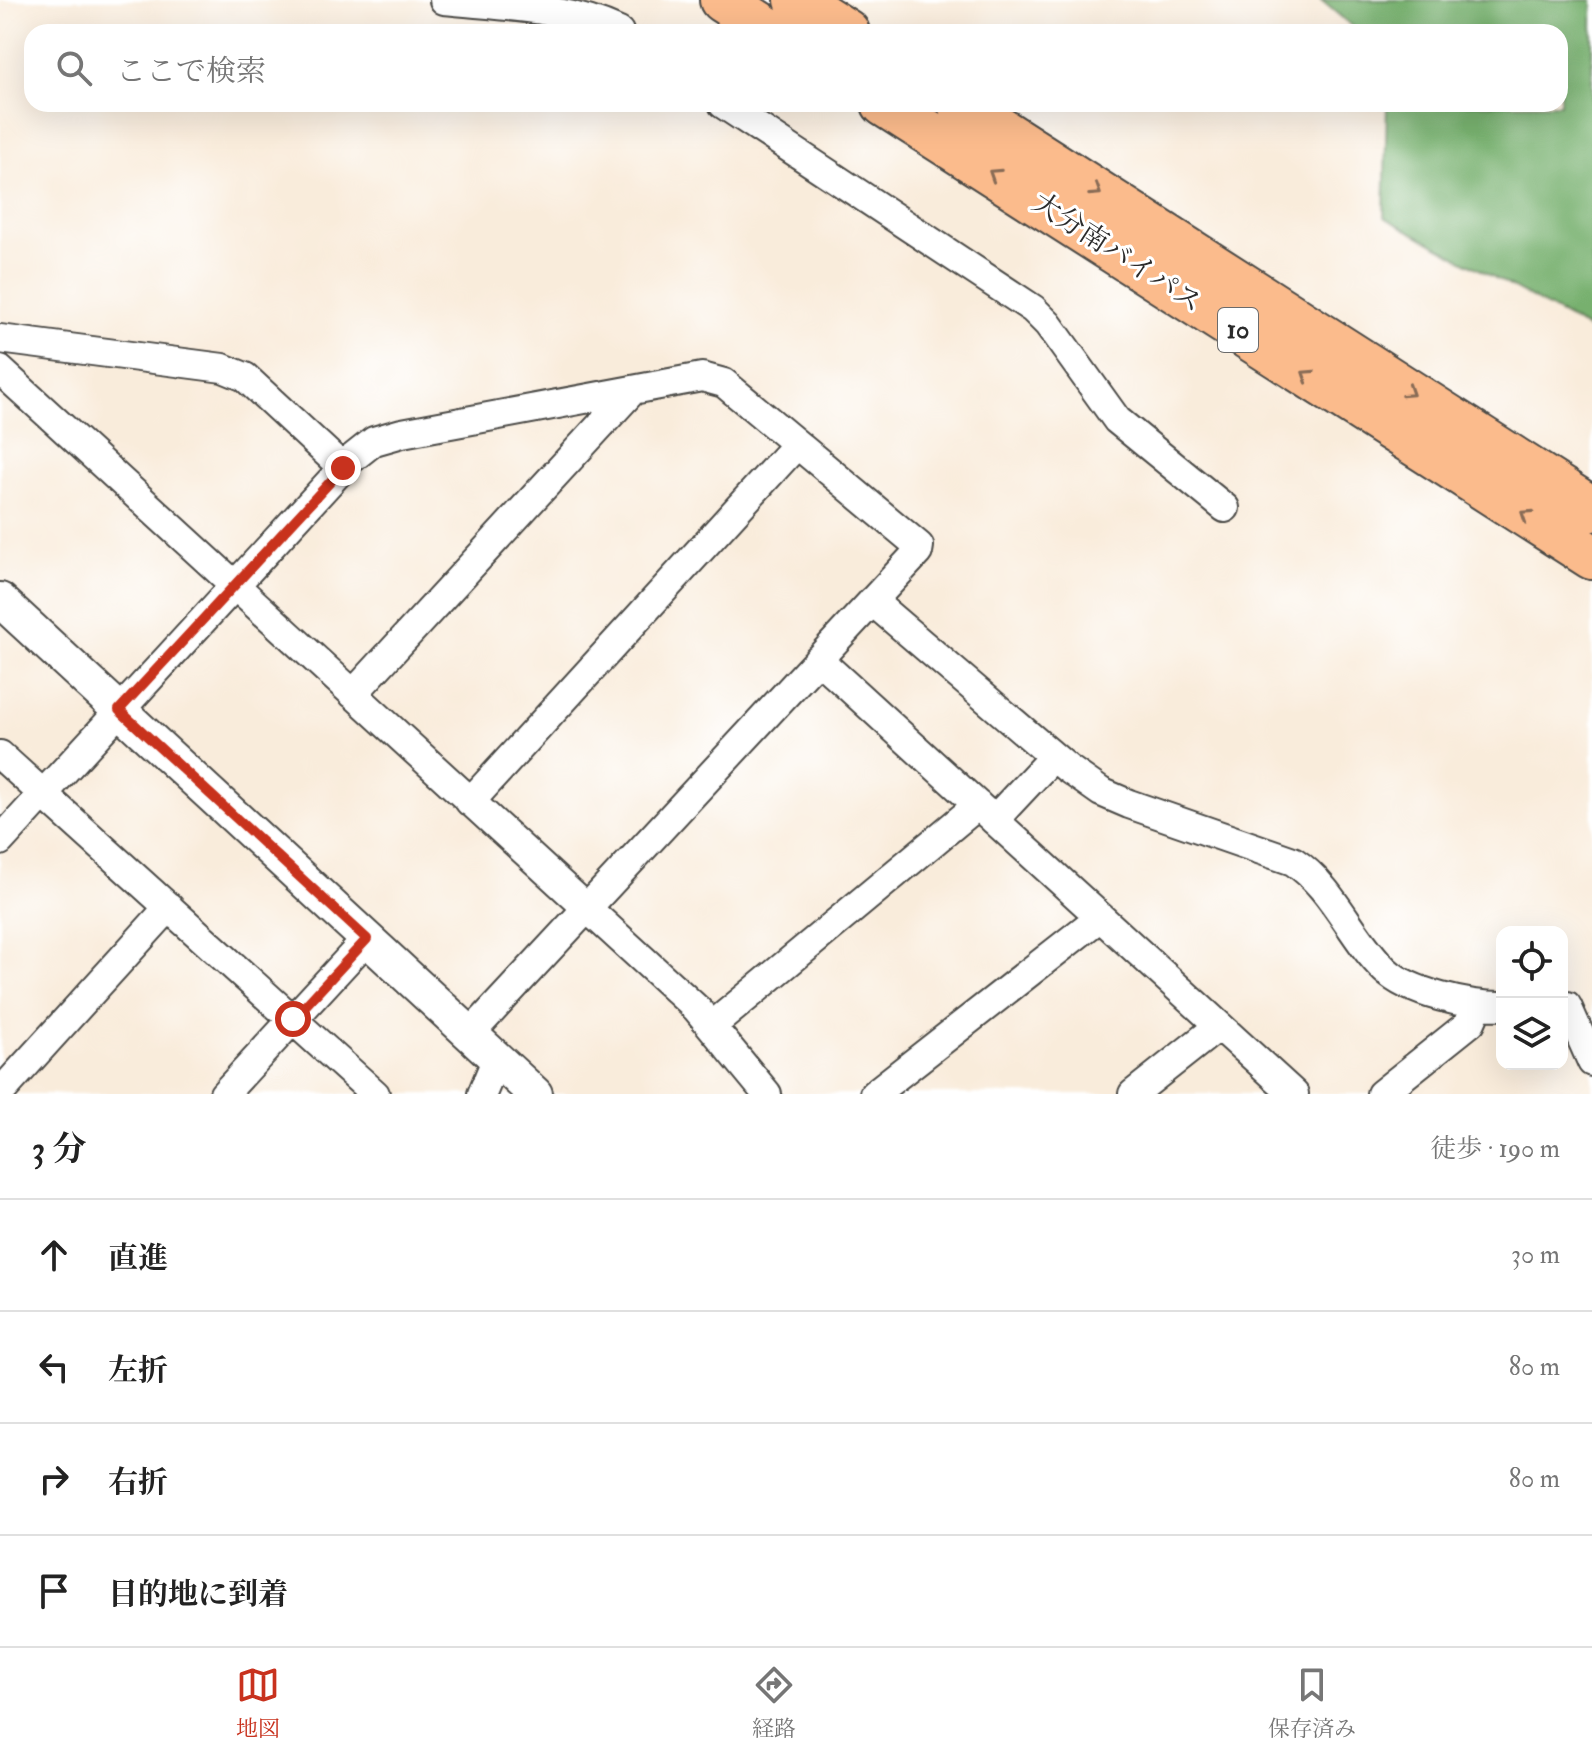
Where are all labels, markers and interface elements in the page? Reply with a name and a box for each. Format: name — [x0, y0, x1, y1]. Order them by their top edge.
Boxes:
search box — [24, 24, 1568, 112]
icon: search — [52, 46, 96, 90]
text: ここで検索 — [116, 53, 266, 90]
one-way arrow — [988, 169, 1003, 184]
one-way arrow — [1087, 182, 1102, 197]
street label: 大分南バイパス — [1026, 185, 1208, 321]
road number: 10 — [1218, 308, 1258, 352]
one-way arrow — [1301, 369, 1316, 384]
one-way arrow — [1401, 382, 1415, 397]
route end — [325, 450, 361, 486]
one-way arrow — [1521, 509, 1535, 524]
map controls — [1496, 926, 1568, 1070]
button: locate — [1496, 926, 1568, 998]
button: layers — [1496, 998, 1568, 1070]
route start — [275, 1001, 311, 1037]
text: 3 分 — [32, 1128, 86, 1171]
text: 徒歩 · 190 m — [1430, 1133, 1560, 1165]
icon: ahead — [32, 1233, 76, 1277]
text: 30 m — [1511, 1239, 1560, 1271]
text: 直進 — [108, 1240, 168, 1277]
icon: left — [32, 1345, 76, 1389]
text: 80 m — [1509, 1351, 1560, 1383]
text: 左折 — [108, 1352, 168, 1389]
icon: right — [32, 1457, 76, 1501]
text: 80 m — [1509, 1463, 1560, 1495]
text: 右折 — [108, 1464, 168, 1501]
icon: arrive — [32, 1569, 76, 1613]
text: 目的地に到着 — [108, 1576, 288, 1613]
tab: 地図 — [236, 1663, 280, 1743]
tab: 経路 — [752, 1663, 796, 1743]
tab: 保存済み — [1268, 1663, 1356, 1743]

